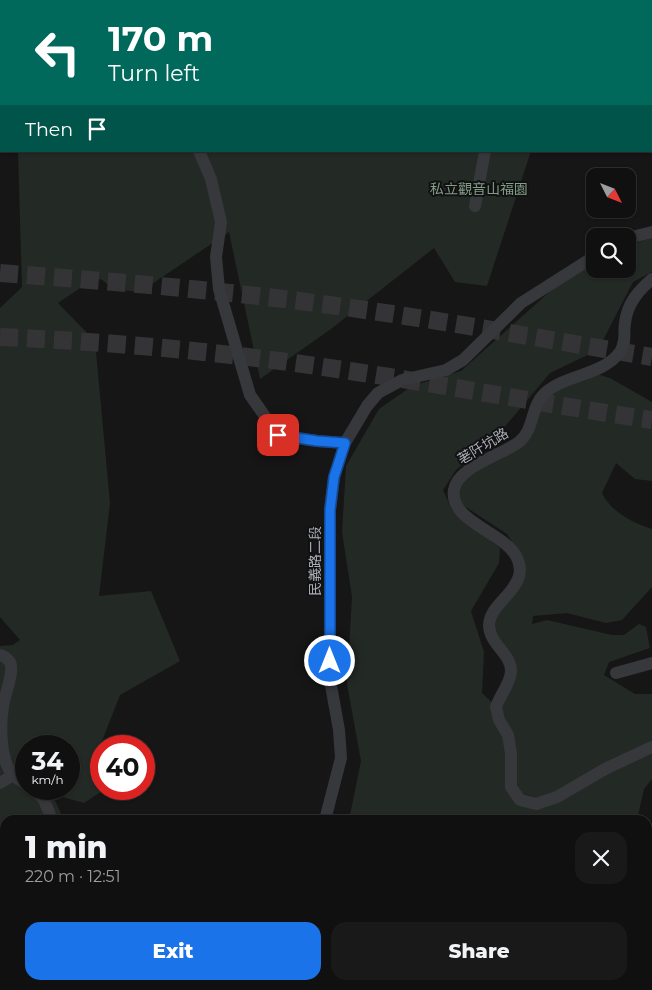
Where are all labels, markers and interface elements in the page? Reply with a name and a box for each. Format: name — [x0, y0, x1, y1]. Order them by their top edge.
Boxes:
text: 170 m — [108, 17, 213, 60]
icon: left — [25, 20, 90, 85]
text: Turn left — [108, 60, 200, 87]
icon: arrive — [83, 115, 111, 143]
text: Then — [25, 118, 73, 141]
north arrow — [586, 168, 636, 218]
map controls — [586, 168, 636, 278]
park label: 私立觀音山福園 — [430, 180, 528, 198]
button: search — [586, 228, 636, 278]
pin — [257, 414, 299, 456]
icon: arrive — [264, 421, 292, 449]
street label: 荖阡坑路 — [454, 424, 512, 468]
street label: 民義路二段 — [306, 526, 324, 596]
position arrow — [303, 634, 355, 686]
speed limit sign: 40 — [90, 735, 155, 800]
text: 34 — [31, 746, 64, 776]
text: km/h — [31, 772, 64, 787]
text: 1 min — [25, 829, 108, 866]
button: close — [575, 832, 627, 884]
text: 220 m · 12:51 — [25, 867, 120, 886]
button: Exit — [25, 922, 321, 980]
button: Share — [331, 922, 627, 980]

